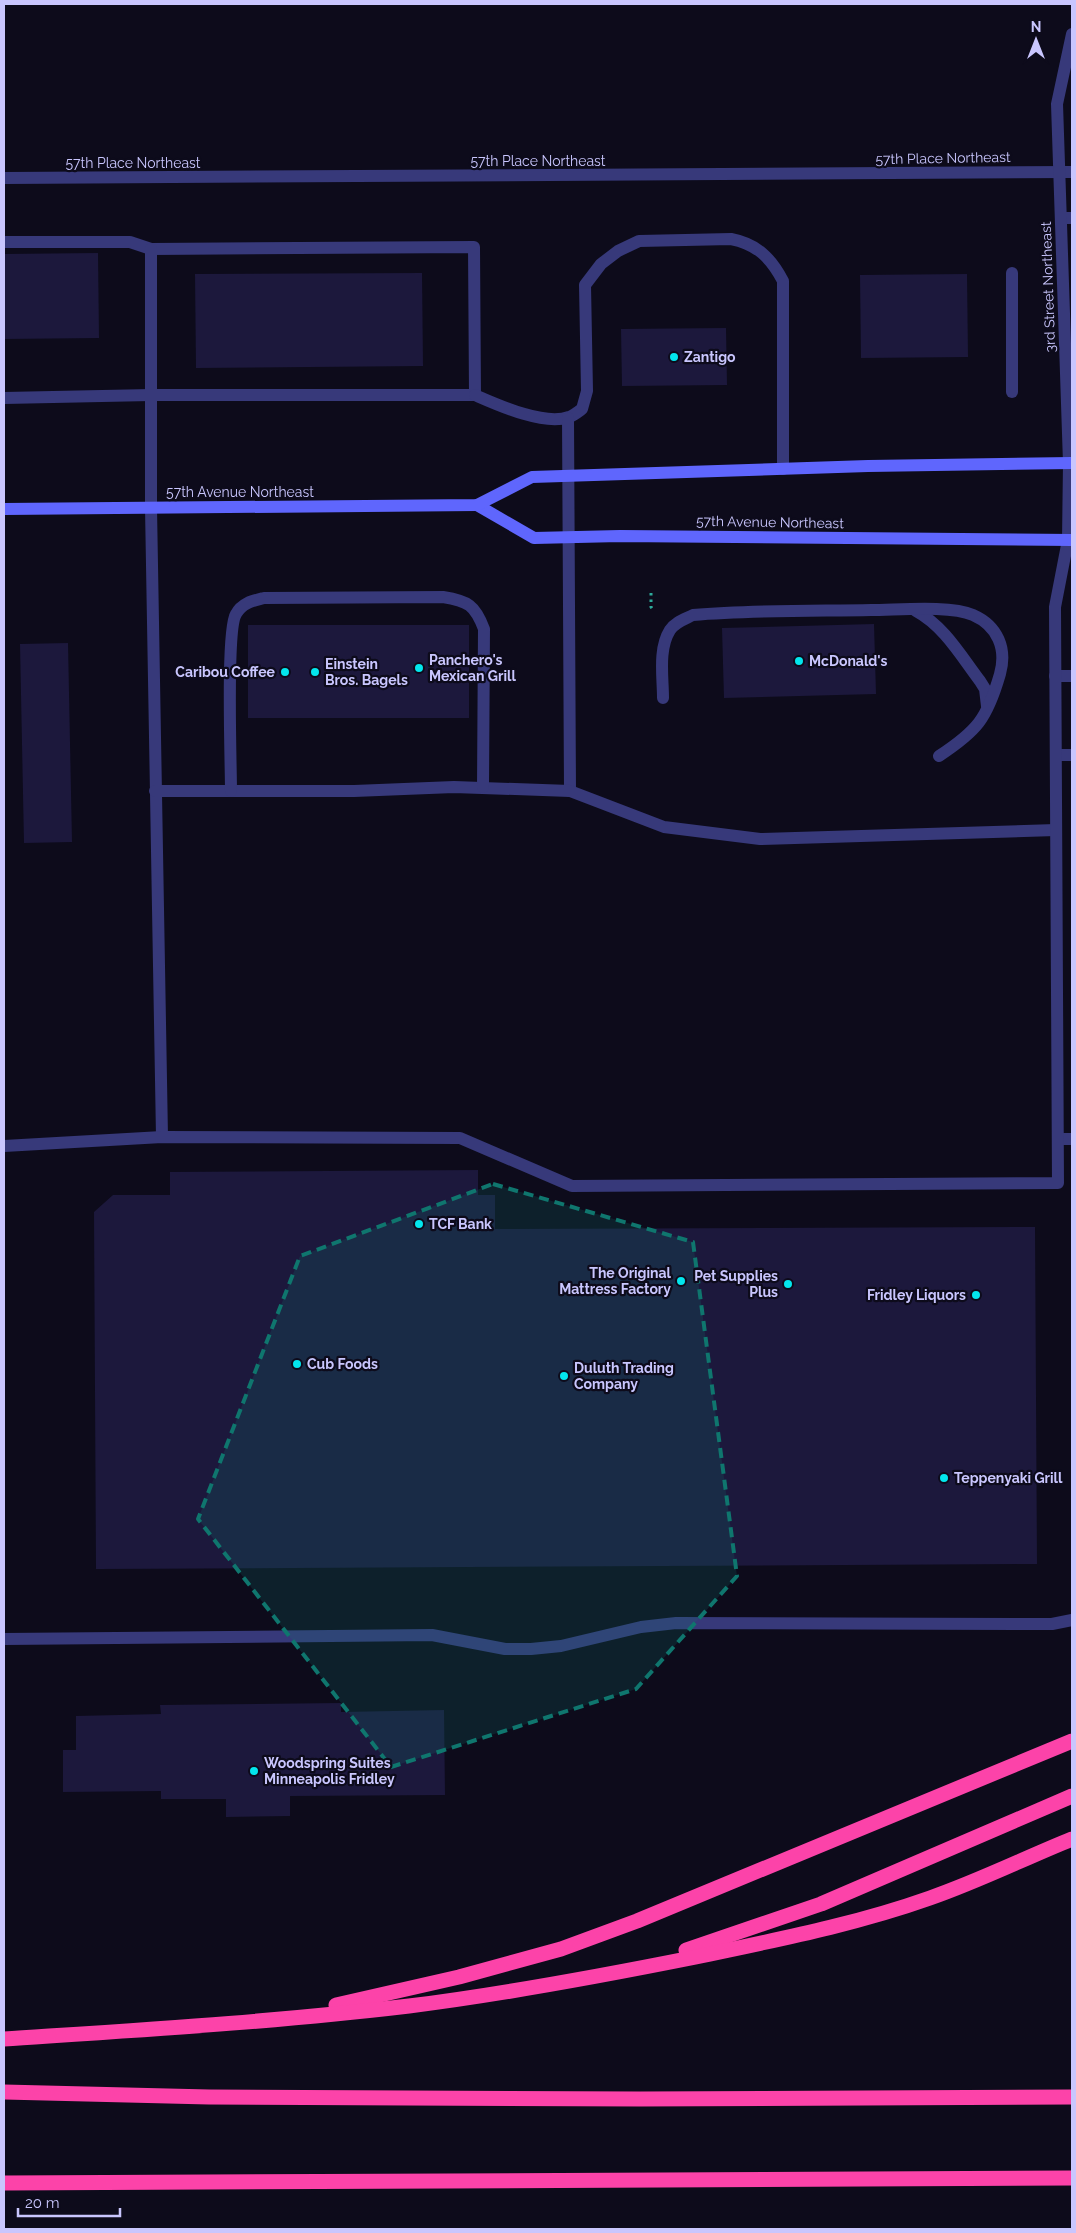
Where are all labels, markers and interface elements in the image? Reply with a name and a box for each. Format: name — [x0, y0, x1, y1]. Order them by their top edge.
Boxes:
north arrow — [1011, 15, 1061, 65]
text: N — [1031, 19, 1041, 35]
street label: 57th Place Northeast — [875, 149, 1011, 167]
street label: 57th Place Northeast — [470, 153, 606, 169]
street label: 57th Place Northeast — [65, 155, 201, 171]
street label: 3rd Street Northeast — [1038, 221, 1058, 353]
place label: Zantigo — [684, 349, 736, 365]
marker: Zantigo — [668, 351, 680, 363]
street label: 57th Avenue Northeast — [166, 484, 314, 500]
street label: 57th Avenue Northeast — [696, 513, 844, 531]
place label: Panchero's Mexican Grill — [429, 652, 516, 684]
place label: McDonald's — [809, 653, 888, 669]
marker: McDonald's — [793, 655, 805, 667]
place label: Einstein Bros. Bagels — [325, 656, 408, 688]
marker: Panchero's Mexican Grill — [413, 662, 425, 674]
place label: Caribou Coffee — [175, 664, 276, 680]
marker: Caribou Coffee — [279, 666, 291, 678]
marker: Einstein Bros. Bagels — [309, 666, 321, 678]
place label: TCF Bank — [429, 1216, 492, 1232]
marker: TCF Bank — [413, 1218, 425, 1230]
place label: The Original Mattress Factory — [559, 1265, 672, 1297]
place label: Pet Supplies Plus — [694, 1268, 778, 1300]
marker: The Original Mattress Factory — [675, 1275, 687, 1287]
marker: Pet Supplies Plus — [782, 1278, 794, 1290]
place label: Fridley Liquors — [867, 1287, 966, 1303]
marker: Fridley Liquors — [970, 1289, 982, 1301]
place label: Cub Foods — [307, 1356, 378, 1372]
marker: Cub Foods — [291, 1358, 303, 1370]
place label: Duluth Trading Company — [574, 1360, 674, 1392]
marker: Duluth Trading Company — [558, 1370, 570, 1382]
place label: Teppenyaki Grill — [954, 1470, 1063, 1486]
marker: Teppenyaki Grill — [938, 1472, 950, 1484]
place label: Woodspring Suites Minneapolis Fridley — [264, 1755, 395, 1787]
marker: Woodspring Suites Minneapolis Fridley — [248, 1765, 260, 1777]
scale bar — [18, 2186, 120, 2218]
text: 20 m — [25, 2194, 60, 2212]

